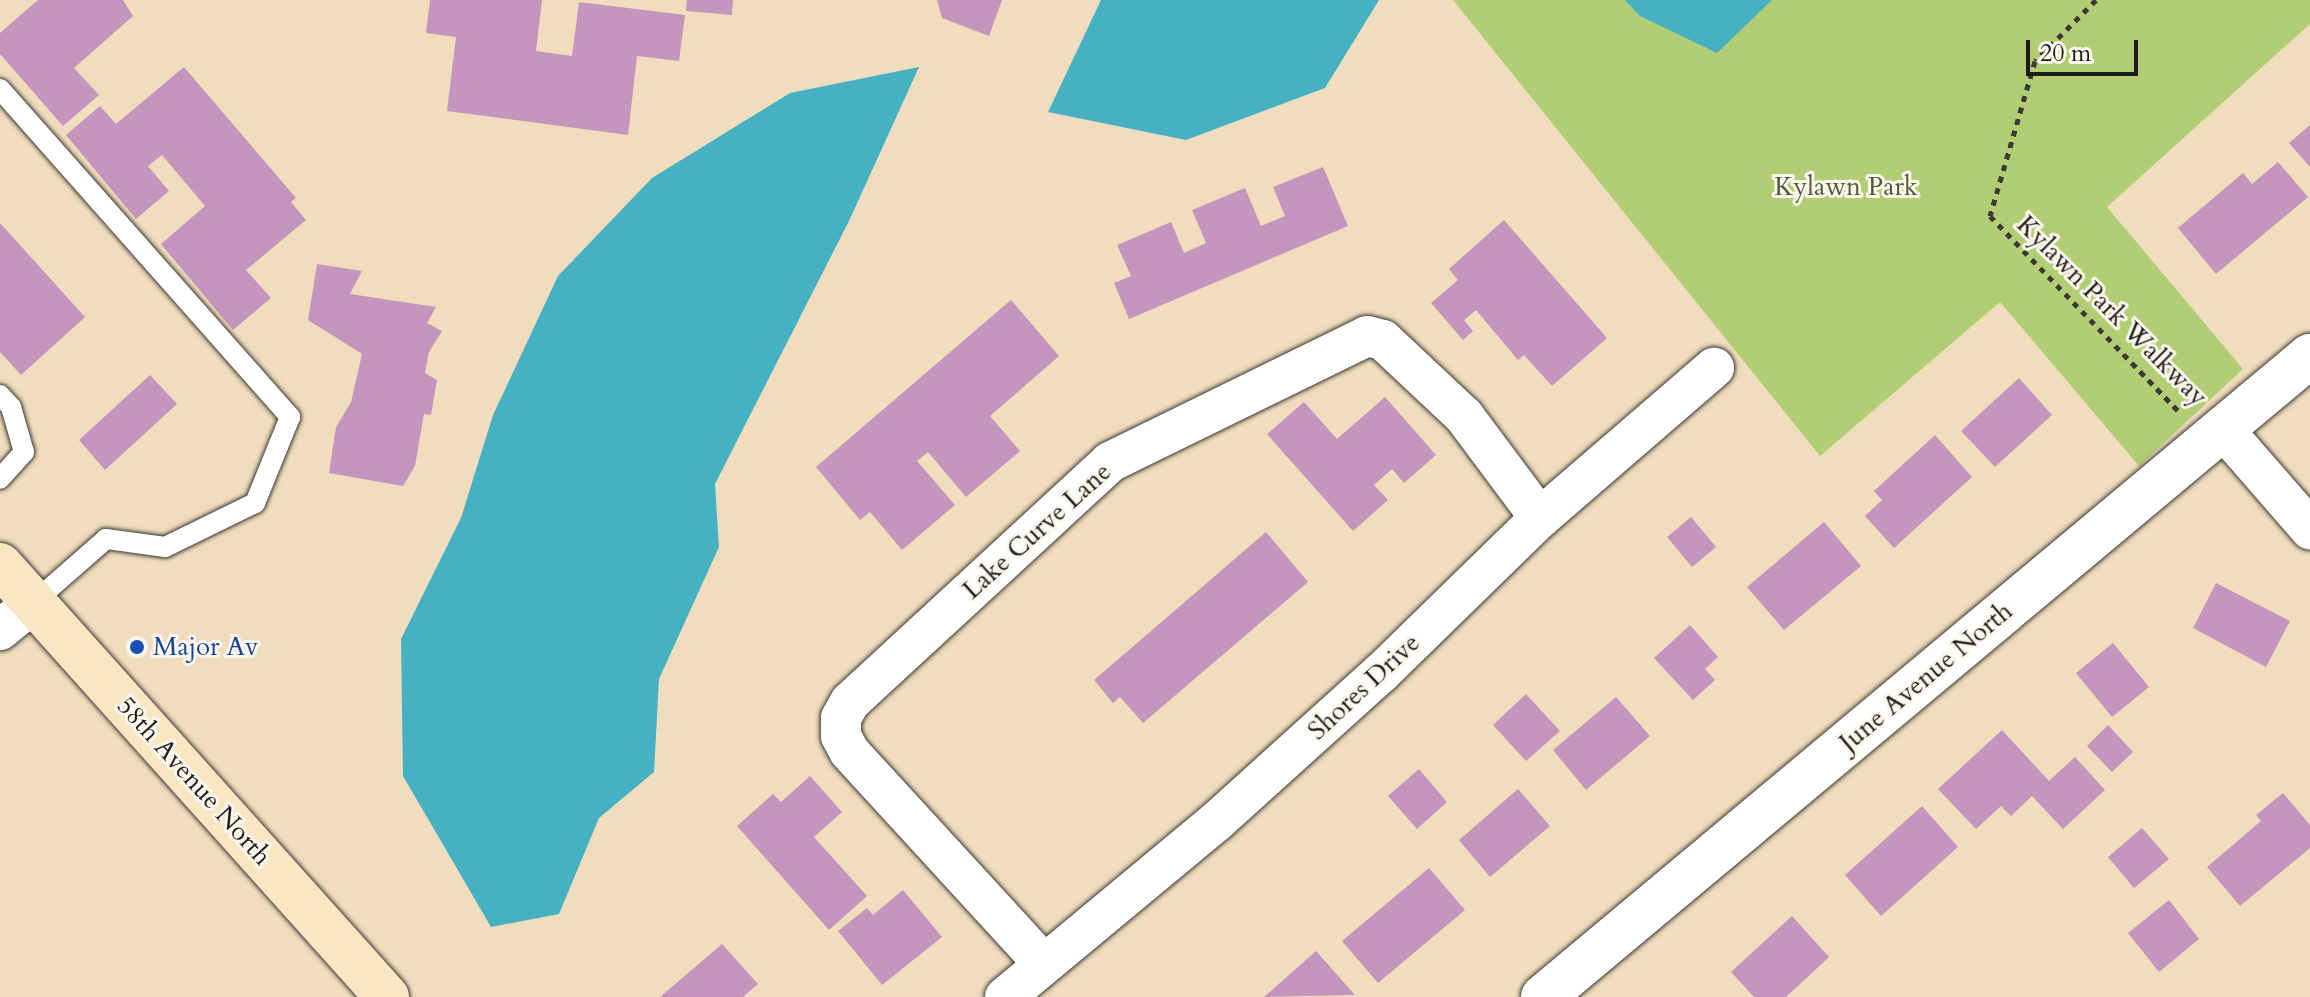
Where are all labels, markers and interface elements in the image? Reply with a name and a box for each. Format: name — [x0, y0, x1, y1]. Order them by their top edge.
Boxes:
scale bar — [2030, 24, 2142, 74]
text: 20 m — [2040, 37, 2091, 70]
park label: Kylawn Park — [1774, 171, 1918, 203]
street label: Kylawn Park Walkway — [2010, 209, 2214, 413]
street label: Lake Curve Lane — [956, 456, 1118, 606]
street label: June Avenue North — [1833, 596, 2019, 758]
street label: Shores Drive — [1302, 627, 1426, 747]
place label: Major Av — [153, 631, 258, 663]
marker: Major Av — [128, 638, 146, 656]
street label: 58th Avenue North — [110, 690, 278, 872]

